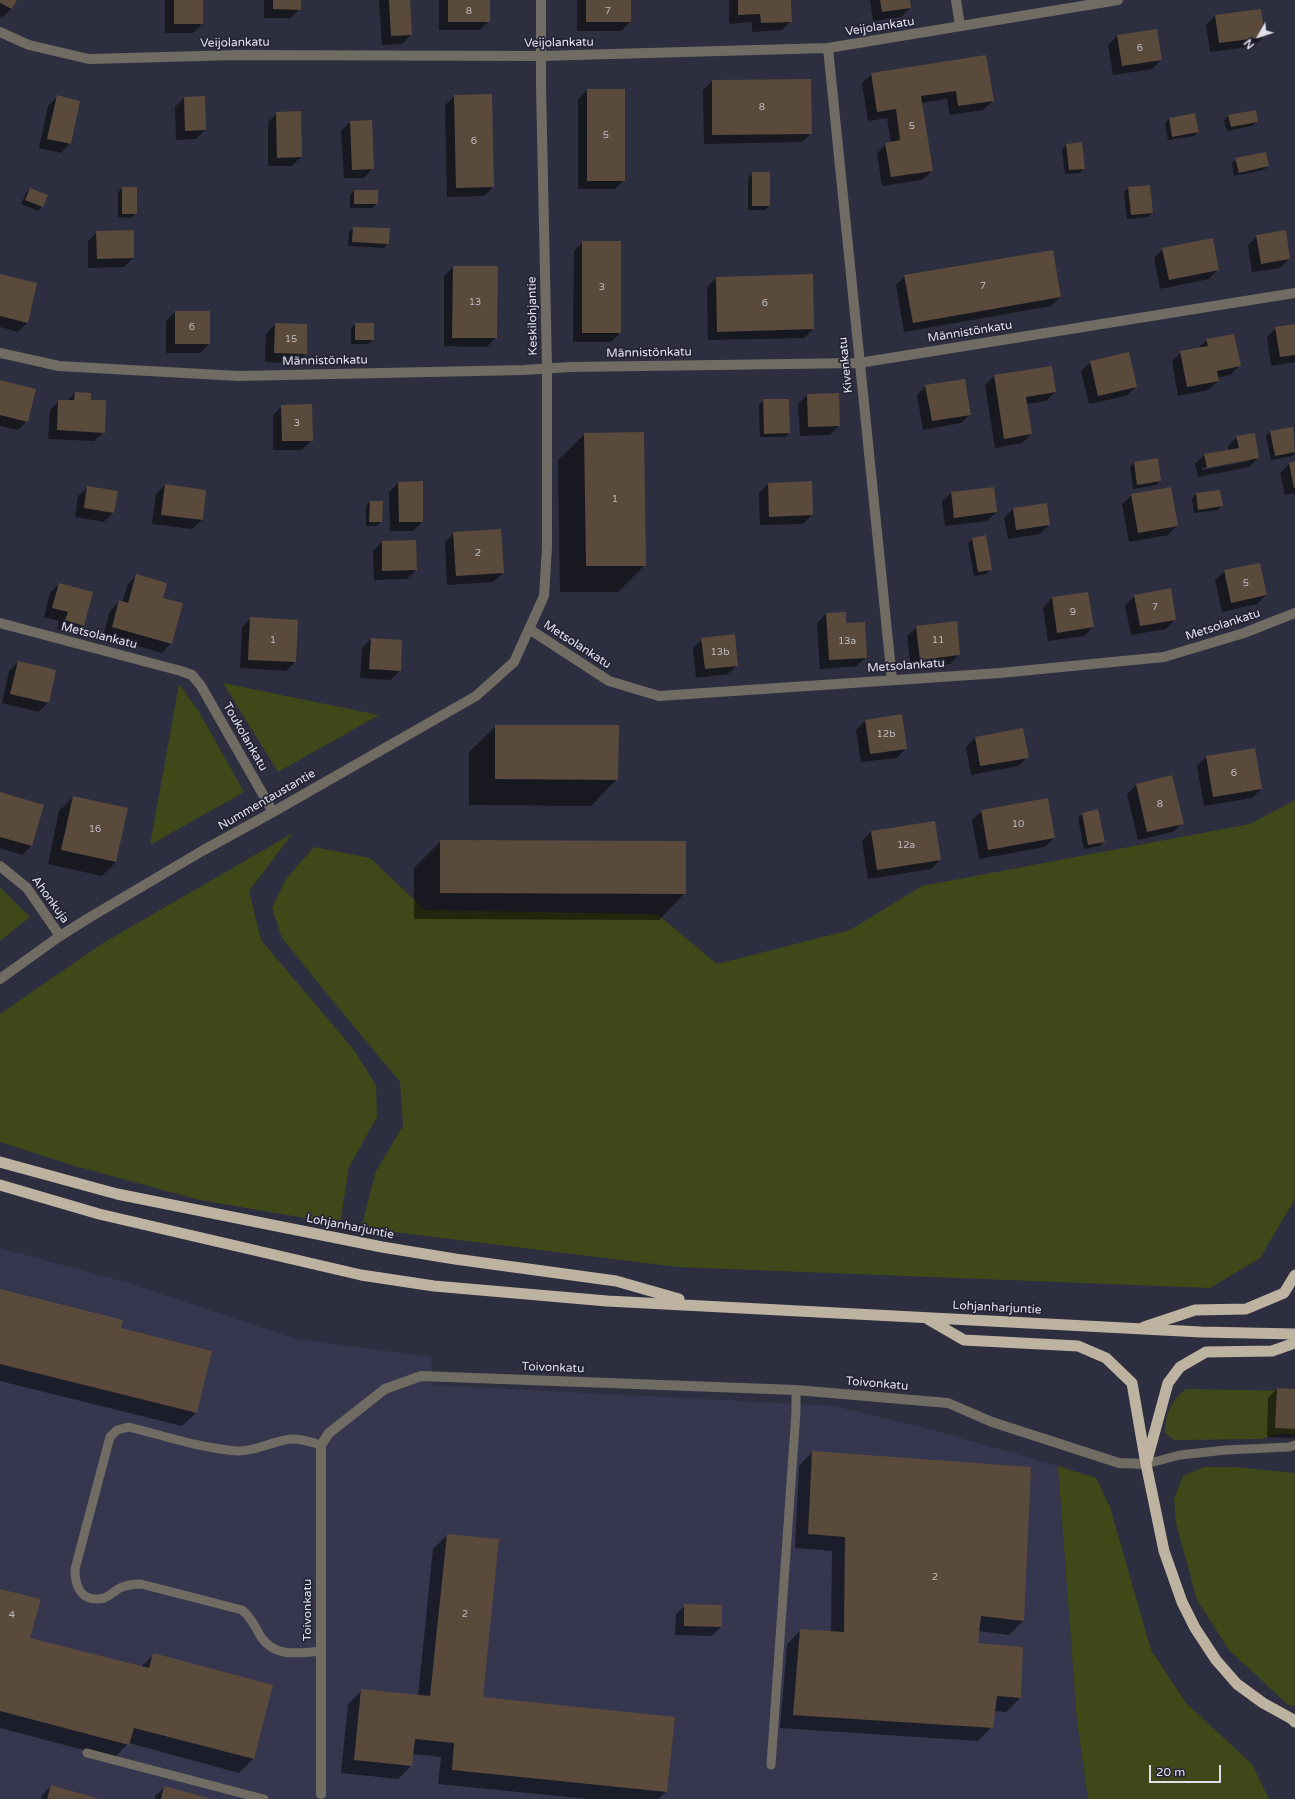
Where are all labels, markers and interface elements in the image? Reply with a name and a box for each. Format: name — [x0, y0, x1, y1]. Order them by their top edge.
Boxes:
house number: 8 — [466, 5, 472, 17]
house number: 7 — [605, 5, 611, 17]
street label: Veijolankatu — [844, 14, 916, 40]
north arrow — [1239, 16, 1279, 56]
street label: Veijolankatu — [200, 35, 270, 51]
street label: Veijolankatu — [524, 35, 594, 51]
text: N — [1241, 36, 1257, 51]
house number: 6 — [1137, 42, 1143, 54]
house number: 8 — [759, 101, 765, 113]
house number: 5 — [909, 120, 915, 132]
house number: 5 — [603, 129, 609, 141]
house number: 6 — [471, 135, 477, 147]
street label: Keskilohjantie — [525, 276, 541, 356]
house number: 7 — [980, 280, 986, 292]
house number: 3 — [599, 281, 605, 293]
house number: 13 — [469, 296, 481, 308]
house number: 6 — [762, 297, 768, 309]
street label: Männistönkatu — [927, 318, 1013, 346]
house number: 6 — [189, 321, 195, 333]
house number: 15 — [285, 333, 297, 345]
street label: Kivenkatu — [836, 336, 856, 394]
street label: Männistönkatu — [606, 345, 692, 361]
street label: Männistönkatu — [282, 353, 368, 369]
house number: 3 — [294, 417, 300, 429]
house number: 1 — [612, 493, 618, 505]
house number: 2 — [475, 547, 481, 559]
house number: 5 — [1243, 577, 1249, 589]
house number: 7 — [1152, 601, 1158, 613]
house number: 9 — [1070, 606, 1076, 618]
street label: Metsolankatu — [1184, 606, 1262, 644]
street label: Metsolankatu — [540, 618, 614, 672]
street label: Metsolankatu — [60, 620, 138, 652]
house number: 1 — [270, 634, 276, 646]
house number: 11 — [932, 634, 944, 646]
house number: 13a — [838, 635, 856, 647]
house number: 13b — [711, 646, 729, 658]
street label: Metsolankatu — [867, 656, 945, 676]
street label: Toukolankatu — [220, 700, 270, 774]
house number: 12b — [877, 728, 895, 740]
street label: Nummentaustantie — [216, 766, 318, 834]
house number: 6 — [1231, 767, 1237, 779]
house number: 8 — [1157, 798, 1163, 810]
house number: 10 — [1012, 818, 1024, 830]
house number: 16 — [89, 823, 101, 835]
house number: 12a — [897, 839, 915, 851]
street label: Ahonkuja — [28, 874, 72, 926]
street label: Lohjanharjuntie — [305, 1211, 395, 1243]
street label: Lohjanharjuntie — [952, 1298, 1042, 1318]
street label: Toivonkatu — [521, 1360, 585, 1376]
street label: Toivonkatu — [845, 1374, 909, 1394]
house number: 2 — [932, 1571, 938, 1583]
street label: Toivonkatu — [301, 1579, 315, 1641]
house number: 2 — [462, 1608, 468, 1620]
house number: 4 — [9, 1609, 15, 1621]
scale bar — [1151, 1757, 1223, 1783]
text: 20 m — [1156, 1765, 1185, 1779]

